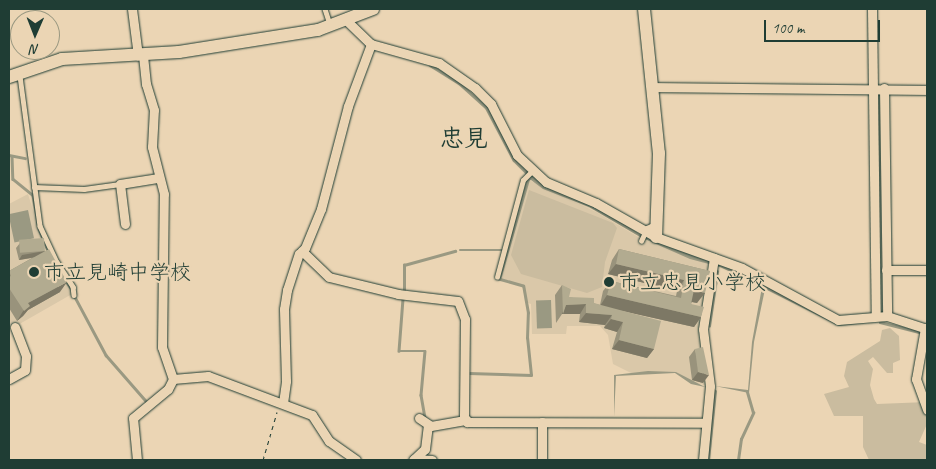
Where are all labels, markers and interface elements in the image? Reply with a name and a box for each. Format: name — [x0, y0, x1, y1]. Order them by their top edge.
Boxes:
north arrow — [10, 10, 60, 60]
scale bar — [766, 10, 882, 42]
text: 100 m — [772, 19, 804, 38]
text: N — [30, 41, 39, 58]
district label: 忠見 — [440, 125, 488, 153]
place label: 市立見崎中学校 — [44, 259, 191, 285]
marker: 市立見崎中学校 — [28, 266, 40, 278]
place label: 市立忠見小学校 — [619, 269, 766, 295]
marker: 市立忠見小学校 — [603, 276, 615, 288]

